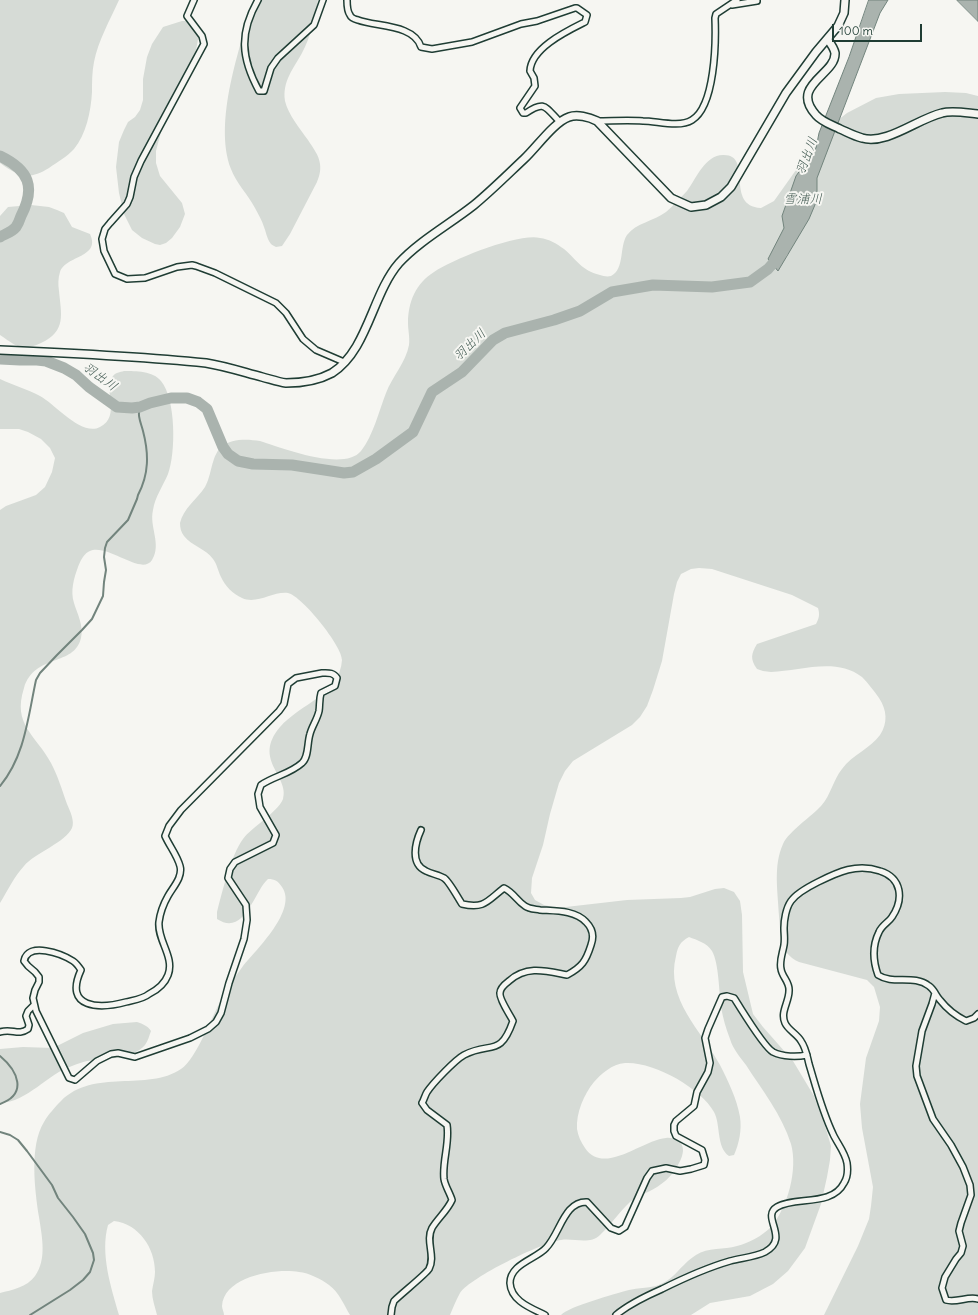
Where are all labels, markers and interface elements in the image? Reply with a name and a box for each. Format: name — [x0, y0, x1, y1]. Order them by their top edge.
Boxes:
scale bar — [834, 16, 924, 42]
text: 100 m — [839, 23, 873, 38]
water label: 羽出川 — [793, 135, 821, 177]
water label: 雪浦川 — [784, 191, 822, 207]
water label: 羽出川 — [451, 326, 489, 364]
water label: 羽出川 — [80, 359, 120, 395]

